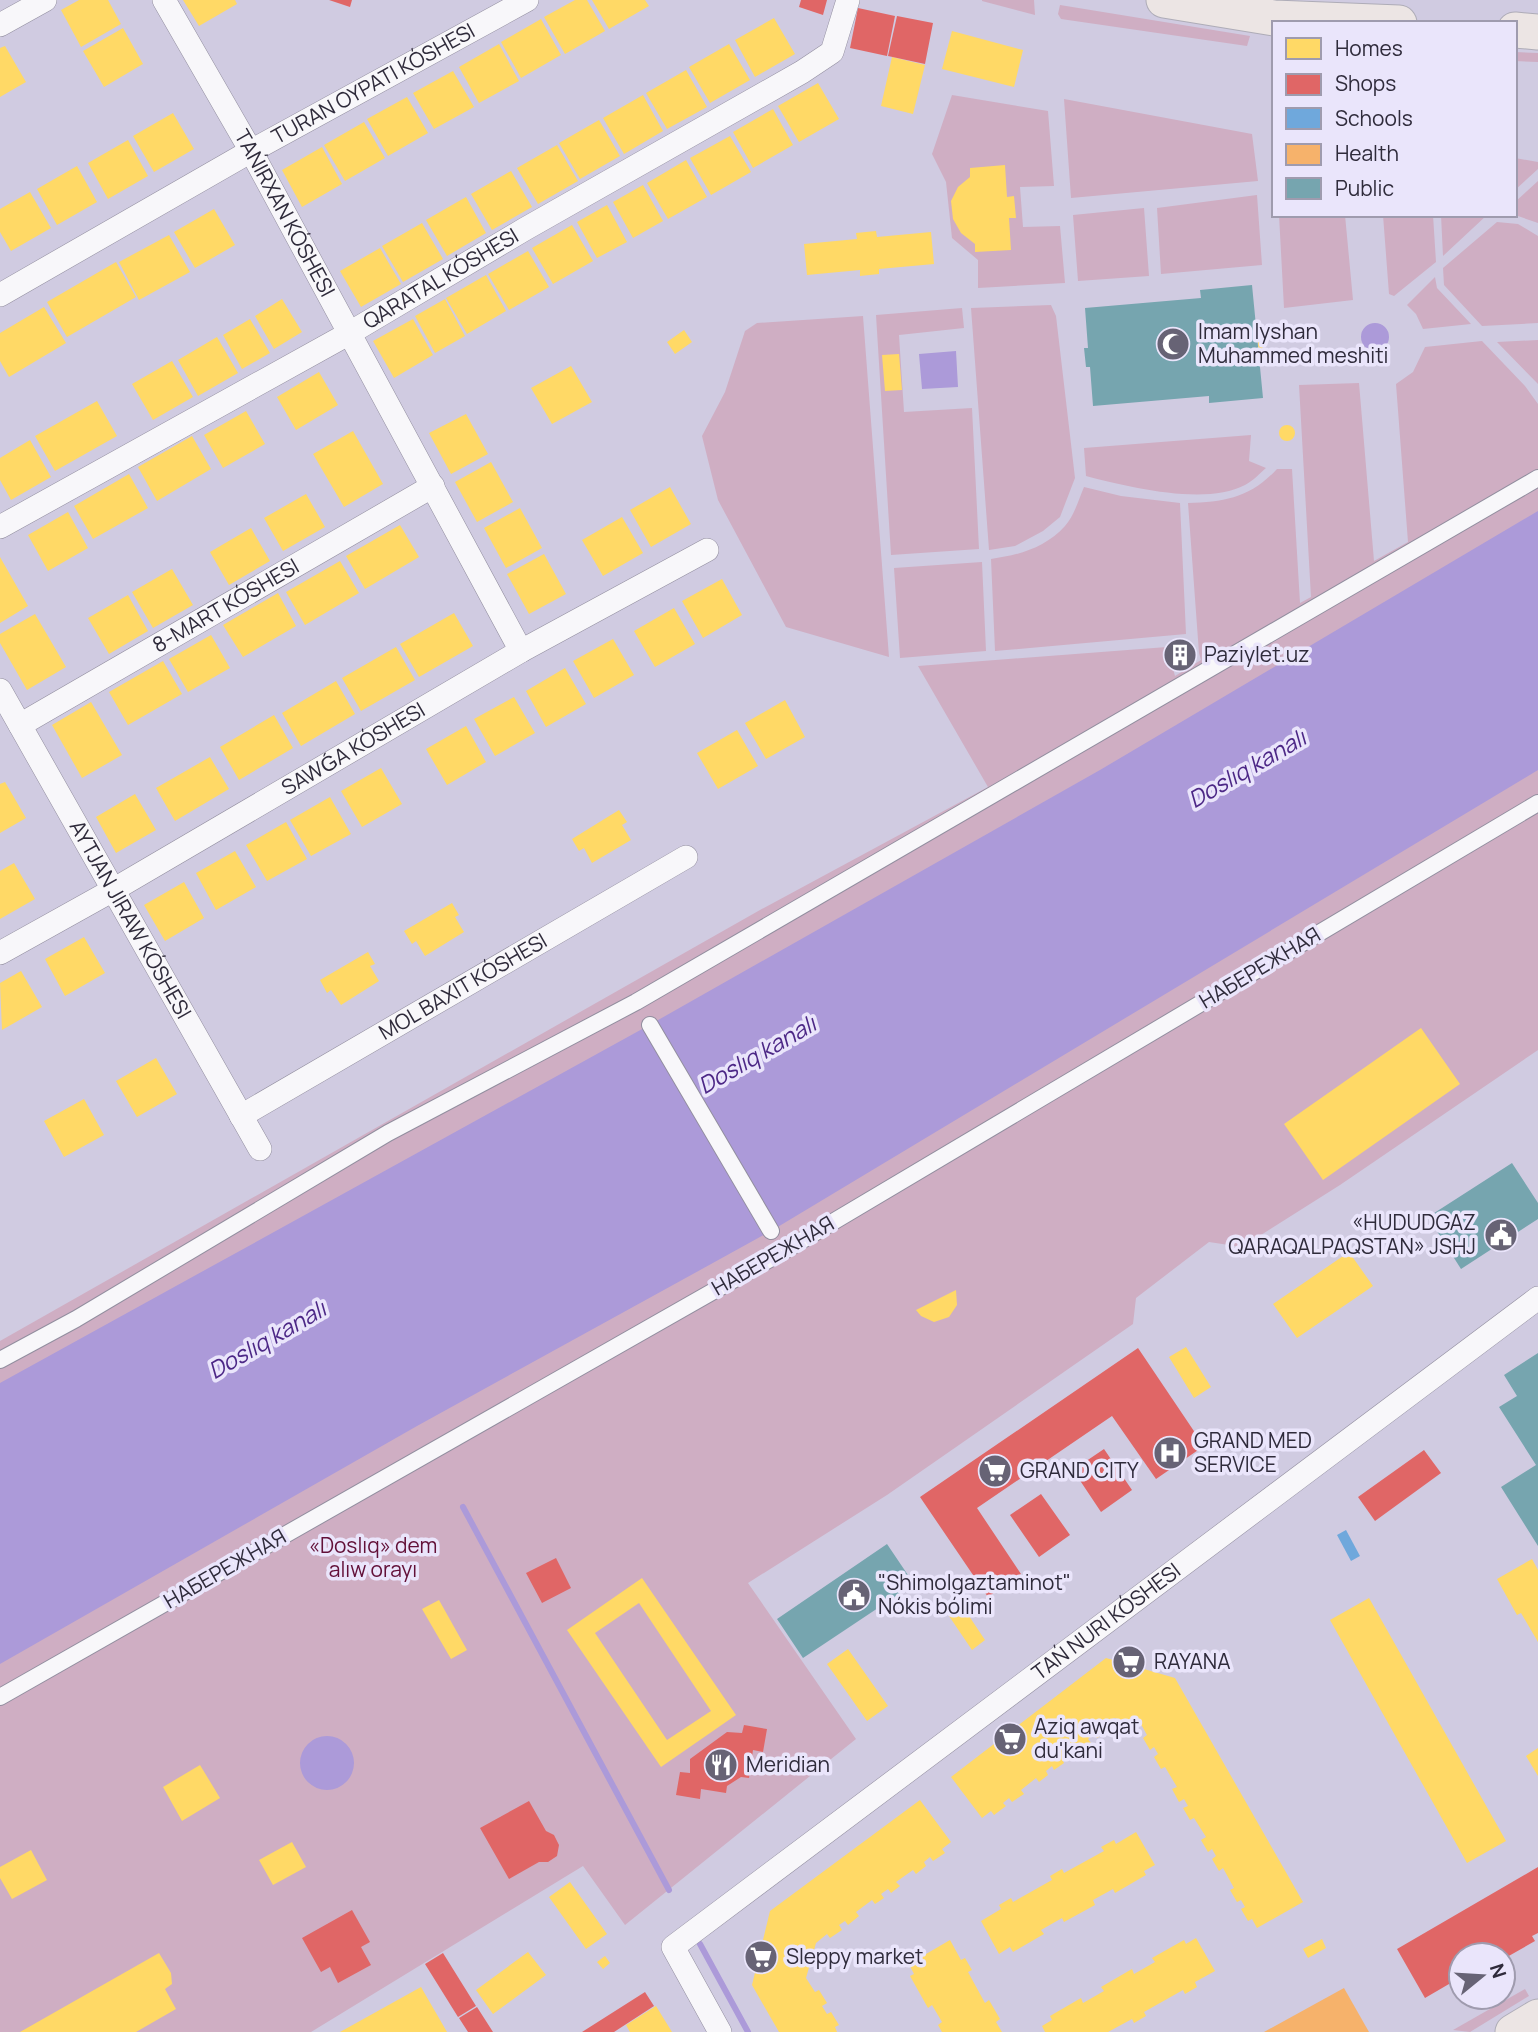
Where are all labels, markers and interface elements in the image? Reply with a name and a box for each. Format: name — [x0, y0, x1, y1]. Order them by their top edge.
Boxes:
street label: TURAN OYPATI KÓSHESI — [266, 16, 480, 150]
legend — [1272, 21, 1517, 217]
text: Homes — [1335, 34, 1403, 62]
text: Shops — [1335, 69, 1396, 97]
text: Schools — [1335, 104, 1413, 132]
street label: TAŃIRXAN KÓSHESI — [229, 124, 342, 301]
text: Health — [1335, 139, 1399, 167]
text: Public — [1335, 174, 1394, 202]
street label: QARATAL KÓSHESI — [357, 221, 523, 335]
place label: Imam Iyshan Muhammed meshiti — [1198, 317, 1388, 369]
mosque icon: Imam Iyshan Muhammed meshiti — [1154, 325, 1192, 363]
street label: 8-MART KÓSHESI — [147, 552, 304, 658]
building icon: Paziylet.uz — [1161, 636, 1199, 674]
place label: Paziylet.uz — [1204, 640, 1309, 668]
street label: SAWǴA KÓSHESI — [276, 695, 430, 801]
water label: Doslıq kanalı — [1182, 721, 1313, 815]
street label: AYTJAN JIRAW KÓSHESI — [64, 815, 198, 1023]
street label: НАБЕРЕЖНАЯ — [1194, 920, 1325, 1014]
street label: MOL BAXIT KÓSHESI — [373, 926, 552, 1046]
water label: Doslıq kanalı — [692, 1007, 823, 1101]
place label: «HUDUDGAZ QARAQALPAQSTAN» JSHJ — [1228, 1208, 1476, 1260]
street label: НАБЕРЕЖНАЯ — [706, 1209, 839, 1301]
public building icon: «HUDUDGAZ QARAQALPAQSTAN» JSHJ — [1482, 1216, 1520, 1254]
water label: Doslıq kanalı — [202, 1292, 333, 1386]
place label: GRAND MED SERVICE — [1194, 1426, 1312, 1478]
hospital icon: GRAND MED SERVICE — [1151, 1434, 1189, 1472]
supermarket icon: GRAND CITY — [976, 1452, 1014, 1490]
place label: GRAND CITY — [1020, 1456, 1139, 1484]
street label: НАБЕРЕЖНАЯ — [158, 1522, 291, 1614]
park label: «Doslıq» dem alıw orayı — [309, 1531, 437, 1583]
street label: TAŃ NURI KÓSHESI — [1026, 1556, 1186, 1686]
place label: "Shimolgaztaminot" Nókis bólimi — [878, 1568, 1071, 1620]
public building icon: "Shimolgaztaminot" Nókis bólimi — [835, 1576, 873, 1614]
supermarket icon: RAYANA — [1110, 1643, 1148, 1681]
place label: RAYANA — [1154, 1647, 1230, 1675]
place label: Aziq awqat du'kani — [1034, 1712, 1139, 1764]
supermarket icon: Aziq awqat du'kani — [991, 1720, 1029, 1758]
restaurant icon: Meridian — [702, 1746, 740, 1784]
place label: Meridian — [746, 1750, 830, 1778]
supermarket icon: Sleppy market — [742, 1938, 780, 1976]
north arrow — [1447, 1941, 1517, 2011]
place label: Sleppy market — [786, 1942, 923, 1970]
text: N — [1484, 1960, 1513, 1981]

